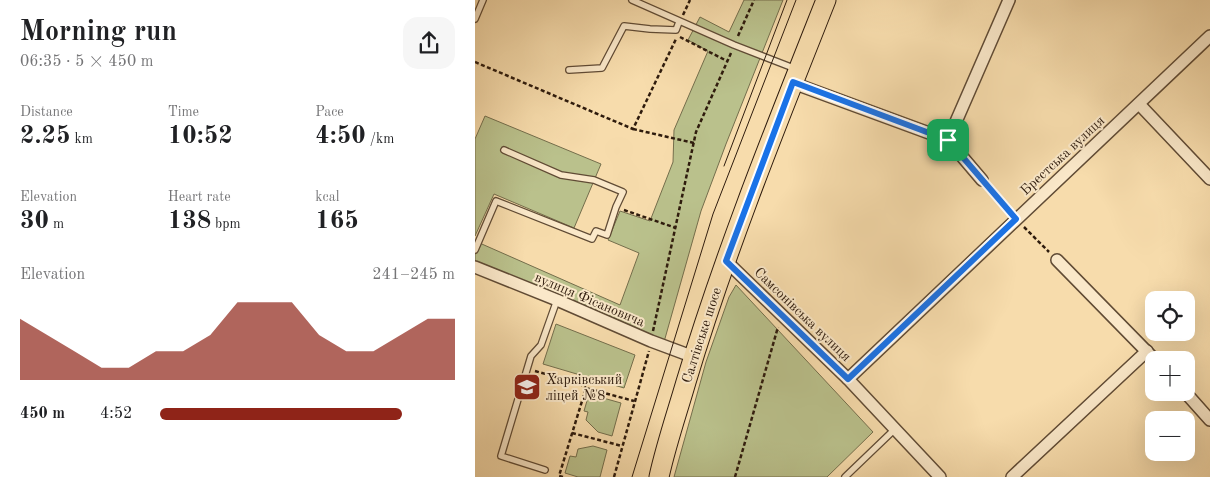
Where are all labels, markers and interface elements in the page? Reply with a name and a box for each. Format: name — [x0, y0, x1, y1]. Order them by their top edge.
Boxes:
button: share — [403, 17, 455, 69]
text: Morning run — [20, 19, 177, 47]
text: 06:35 · 5 × 450 m — [20, 54, 153, 70]
text: Distance — [20, 105, 73, 119]
text: Time — [168, 105, 199, 119]
text: Pace — [315, 105, 344, 119]
street label: Брестська вулиця — [1018, 113, 1107, 198]
pin — [927, 119, 969, 161]
text: 2.25 — [20, 124, 71, 149]
text: 10:52 — [168, 124, 233, 149]
text: 4:50 — [315, 124, 366, 149]
icon: arrive — [934, 126, 962, 154]
text: km — [71, 132, 93, 146]
text: /km — [366, 132, 394, 146]
text: Elevation — [20, 190, 77, 204]
text: Heart rate — [168, 190, 231, 204]
text: kcal — [315, 190, 339, 204]
text: 30 — [20, 209, 49, 234]
text: 138 — [168, 209, 211, 234]
text: 165 — [315, 209, 359, 234]
text: m — [49, 217, 64, 231]
text: bpm — [211, 217, 241, 231]
street label: Самсонівська вулиця — [751, 265, 853, 364]
text: Elevation — [20, 267, 85, 283]
text: 241–245 m — [372, 267, 455, 283]
street label: вулиця Фісановича — [532, 270, 647, 329]
street label: Салтівське шосе — [680, 286, 724, 385]
map controls — [1145, 291, 1195, 461]
button: locate — [1145, 291, 1195, 341]
button: + — [1145, 351, 1195, 401]
school or university icon: Харківський ліцей №8 — [512, 372, 542, 402]
place label: Харківський ліцей №8 — [546, 373, 622, 403]
text: 450 m — [20, 406, 65, 422]
text: 4:52 — [100, 406, 132, 422]
button: − — [1145, 411, 1195, 461]

